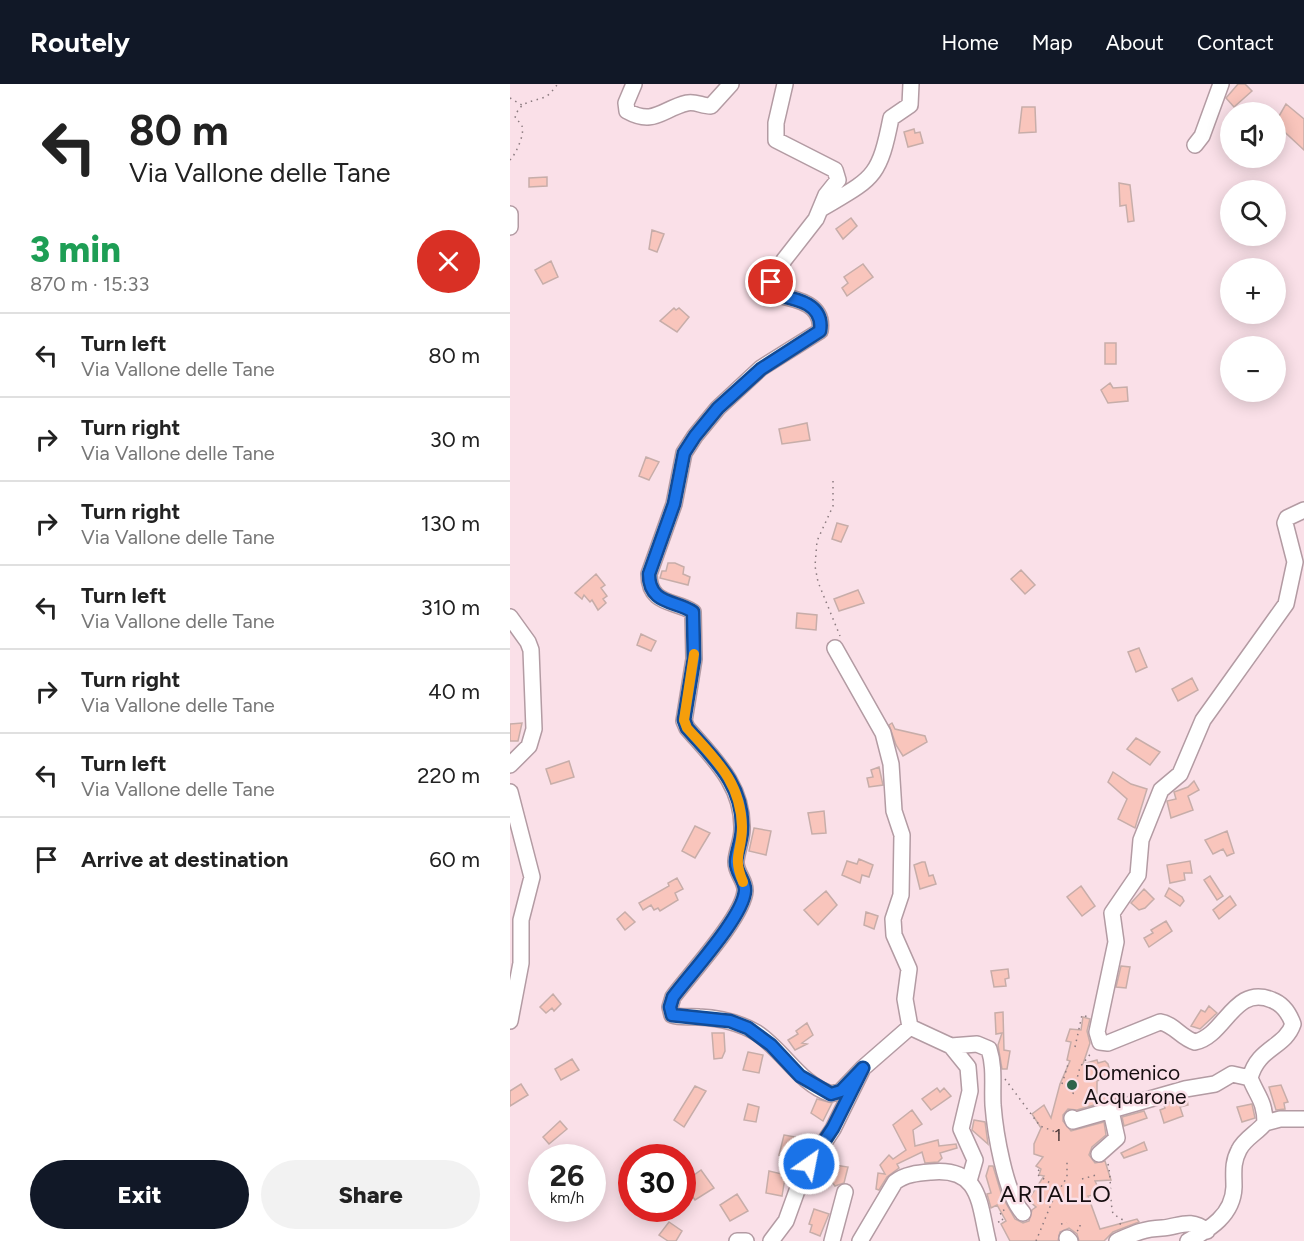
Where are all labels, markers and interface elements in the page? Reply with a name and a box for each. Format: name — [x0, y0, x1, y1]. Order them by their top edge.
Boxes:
text: Routely — [30, 25, 130, 59]
text: Home — [942, 30, 999, 55]
text: Map — [1032, 30, 1073, 55]
text: About — [1106, 30, 1164, 55]
text: Contact — [1197, 30, 1274, 55]
map controls — [1220, 102, 1286, 402]
button: sound — [1220, 102, 1286, 168]
text: 80 m — [129, 105, 229, 156]
icon: left — [30, 108, 108, 186]
text: Via Vallone delle Tane — [129, 156, 391, 189]
button: search — [1220, 180, 1286, 246]
text: 3 min — [30, 228, 121, 271]
button: close — [417, 230, 480, 293]
pin — [745, 256, 796, 307]
button: + — [1220, 258, 1286, 324]
icon: arrive — [754, 265, 787, 298]
text: 870 m · 15:33 — [30, 272, 149, 296]
text: Turn left — [81, 330, 167, 357]
button: − — [1220, 336, 1286, 402]
icon: left — [30, 339, 63, 372]
text: 80 m — [428, 342, 480, 369]
text: Via Vallone delle Tane — [81, 357, 275, 381]
text: Turn right — [81, 414, 180, 441]
icon: right — [30, 423, 63, 456]
text: 30 m — [430, 426, 480, 453]
text: Via Vallone delle Tane — [81, 441, 275, 465]
text: Turn right — [81, 498, 180, 525]
icon: right — [30, 507, 63, 540]
text: 130 m — [421, 510, 480, 537]
text: Via Vallone delle Tane — [81, 525, 275, 549]
text: Turn left — [81, 582, 167, 609]
icon: left — [30, 591, 63, 624]
text: 310 m — [421, 594, 480, 621]
text: Via Vallone delle Tane — [81, 609, 275, 633]
text: Turn right — [81, 666, 180, 693]
icon: right — [30, 675, 63, 708]
text: 40 m — [428, 678, 480, 705]
text: Via Vallone delle Tane — [81, 693, 275, 717]
text: Turn left — [81, 750, 167, 777]
icon: left — [30, 759, 63, 792]
text: 220 m — [417, 762, 480, 789]
text: Via Vallone delle Tane — [81, 777, 275, 801]
icon: arrive — [30, 843, 63, 876]
text: Arrive at destination — [81, 846, 289, 873]
text: 60 m — [429, 846, 480, 873]
place label: Domenico Acquarone — [1084, 1060, 1186, 1109]
marker: Domenico Acquarone — [1065, 1078, 1079, 1092]
house number: 1 — [1054, 1124, 1062, 1146]
position arrow — [777, 1132, 841, 1196]
speed limit sign: 30 — [618, 1144, 696, 1222]
text: 26 — [550, 1157, 584, 1194]
button: Exit — [30, 1160, 249, 1229]
button: Share — [261, 1160, 480, 1229]
district label: ARTALLO — [1000, 1179, 1112, 1208]
text: km/h — [550, 1189, 584, 1207]

